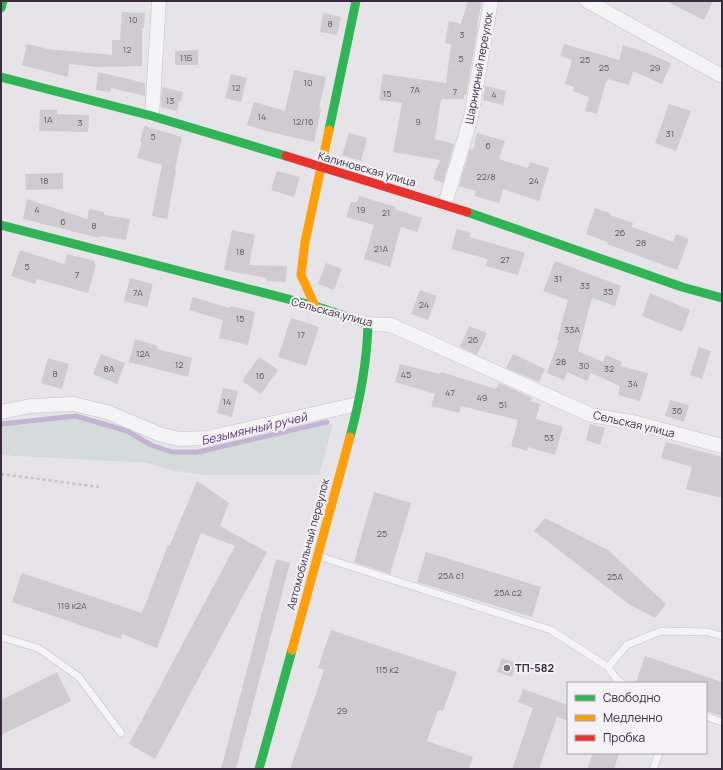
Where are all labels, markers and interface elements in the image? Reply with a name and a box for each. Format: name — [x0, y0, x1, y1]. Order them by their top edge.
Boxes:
street label: Шарнирный переулок — [461, 10, 496, 125]
house number: 10 — [129, 13, 138, 26]
house number: 8 — [327, 17, 333, 30]
house number: 3 — [460, 28, 465, 41]
house number: 12 — [123, 43, 131, 56]
house number: 11Б — [180, 51, 193, 64]
house number: 5 — [458, 52, 464, 65]
house number: 25 — [580, 53, 590, 66]
house number: 25 — [599, 61, 609, 74]
house number: 29 — [650, 61, 660, 74]
house number: 10 — [304, 76, 313, 89]
house number: 12 — [232, 81, 240, 94]
house number: 7А — [410, 83, 420, 96]
house number: 7 — [453, 85, 458, 98]
house number: 15 — [383, 87, 391, 100]
house number: 4 — [491, 88, 497, 101]
house number: 13 — [166, 94, 174, 107]
house number: 14 — [258, 110, 266, 123]
house number: 1А — [43, 113, 53, 126]
house number: 12/16 — [292, 115, 314, 128]
house number: 9 — [415, 115, 421, 128]
house number: 3 — [78, 116, 83, 129]
house number: 31 — [666, 127, 674, 140]
house number: 5 — [150, 130, 156, 143]
house number: 6 — [485, 139, 491, 152]
street label: Калиновская улица — [316, 147, 418, 190]
house number: 22/8 — [477, 170, 495, 183]
house number: 18 — [40, 174, 48, 187]
house number: 24 — [529, 174, 539, 187]
house number: 4 — [34, 203, 40, 216]
house number: 19 — [356, 203, 366, 216]
house number: 21 — [382, 206, 390, 219]
house number: 6 — [60, 215, 66, 228]
house number: 8 — [91, 219, 97, 232]
house number: 26 — [615, 226, 626, 239]
house number: 28 — [636, 236, 646, 249]
house number: 21А — [374, 242, 388, 255]
house number: 18 — [236, 245, 244, 258]
house number: 27 — [500, 253, 510, 266]
house number: 5 — [24, 260, 30, 273]
house number: 7 — [75, 268, 80, 281]
house number: 31 — [554, 272, 562, 285]
house number: 33 — [580, 279, 590, 292]
house number: 35 — [603, 285, 613, 298]
house number: 7А — [133, 286, 143, 299]
street label: Сельская улица — [290, 293, 374, 330]
house number: 24 — [419, 298, 429, 311]
house number: 15 — [236, 312, 244, 325]
house number: 33А — [564, 323, 580, 336]
house number: 17 — [297, 328, 305, 341]
house number: 26 — [468, 333, 479, 346]
house number: 12А — [136, 347, 150, 360]
house number: 28 — [556, 355, 566, 368]
house number: 12 — [175, 358, 183, 371]
house number: 30 — [579, 359, 589, 372]
house number: 8А — [104, 362, 115, 375]
house number: 32 — [604, 362, 614, 375]
house number: 8 — [52, 367, 58, 380]
house number: 45 — [401, 368, 411, 381]
house number: 16 — [255, 369, 265, 382]
house number: 34 — [628, 377, 638, 390]
house number: 47 — [445, 386, 455, 399]
house number: 49 — [477, 391, 487, 404]
house number: 14 — [223, 395, 231, 408]
house number: 51 — [499, 398, 507, 411]
house number: 36 — [672, 404, 683, 417]
street label: Сельская улица — [592, 407, 676, 440]
water label: Безымянный ручей — [199, 408, 310, 449]
house number: 53 — [544, 431, 554, 444]
street label: Автомобильный переулок — [283, 476, 332, 611]
house number: 25 — [377, 527, 387, 540]
house number: 25А с1 — [438, 569, 464, 582]
house number: 25А — [607, 570, 623, 583]
house number: 25А с2 — [494, 586, 522, 599]
house number: 119 к2А — [57, 599, 87, 612]
place label: ТП-582 — [515, 660, 554, 675]
house number: 115 к2 — [375, 663, 399, 676]
marker: ТП-582 — [502, 663, 512, 673]
legend — [567, 682, 707, 754]
text: Свободно — [603, 689, 661, 706]
house number: 29 — [337, 704, 347, 717]
text: Медленно — [603, 709, 663, 726]
text: Пробка — [603, 729, 645, 746]

